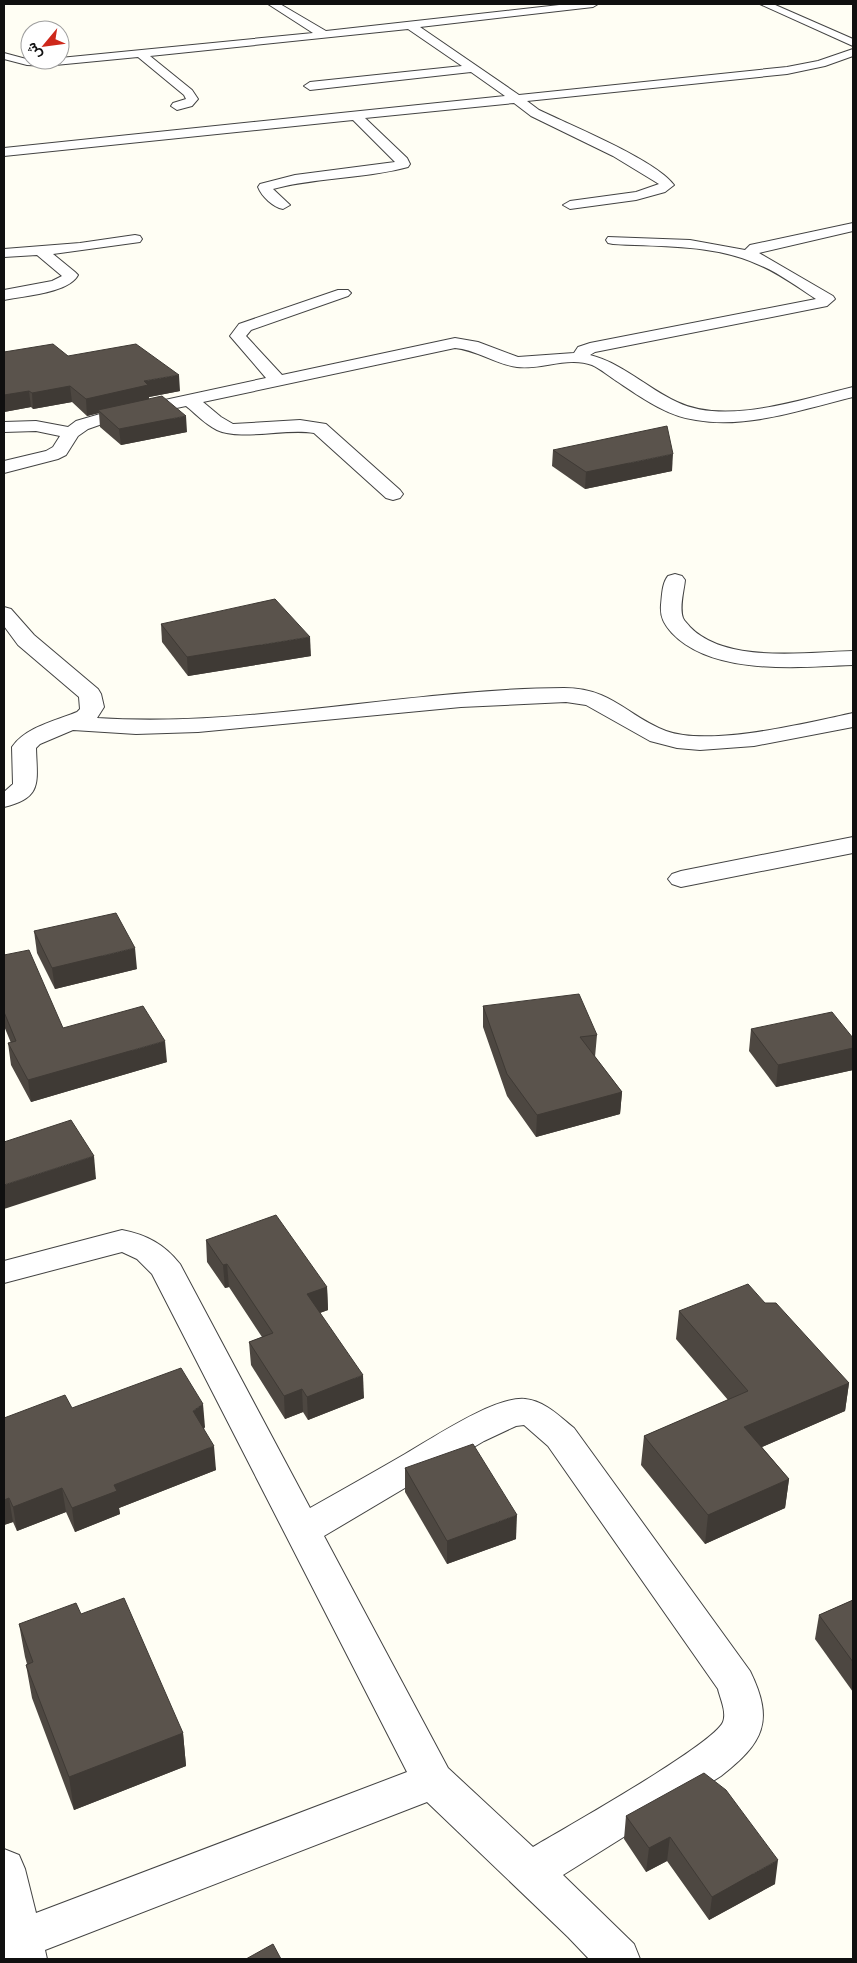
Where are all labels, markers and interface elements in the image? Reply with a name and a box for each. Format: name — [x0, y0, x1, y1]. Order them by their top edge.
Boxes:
north arrow — [20, 20, 70, 70]
text: ش — [21, 39, 46, 64]

